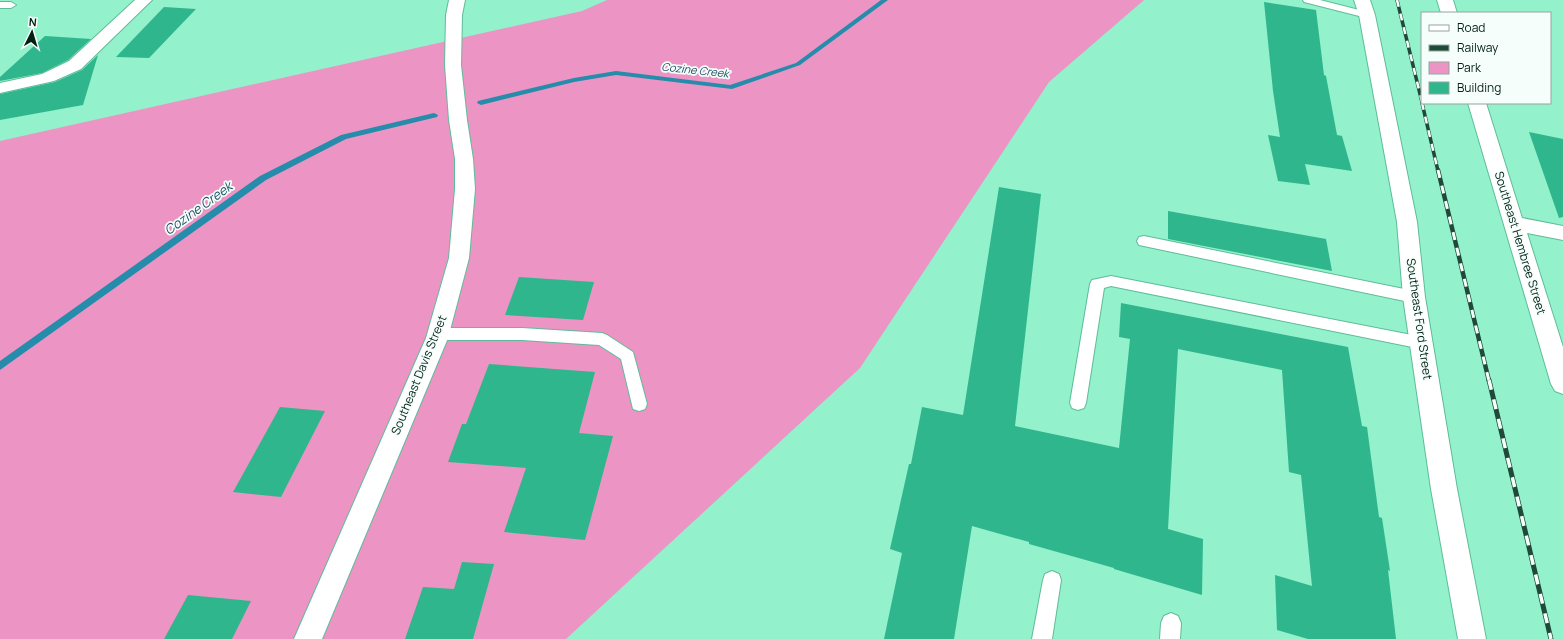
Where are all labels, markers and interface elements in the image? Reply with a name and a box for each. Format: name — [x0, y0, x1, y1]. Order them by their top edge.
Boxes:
north arrow — [12, 12, 52, 52]
legend — [1421, 12, 1551, 104]
text: N — [28, 14, 38, 29]
text: Road — [1457, 19, 1485, 36]
text: Railway — [1457, 39, 1499, 56]
water label: Cozine Creek — [661, 59, 731, 81]
text: Park — [1457, 59, 1482, 76]
text: Building — [1457, 79, 1501, 96]
street label: Southeast Hembree Street — [1491, 169, 1550, 317]
water label: Cozine Creek — [160, 176, 238, 239]
street label: Southeast Ford Street — [1403, 257, 1436, 381]
street label: Southeast Davis Street — [387, 312, 450, 437]

